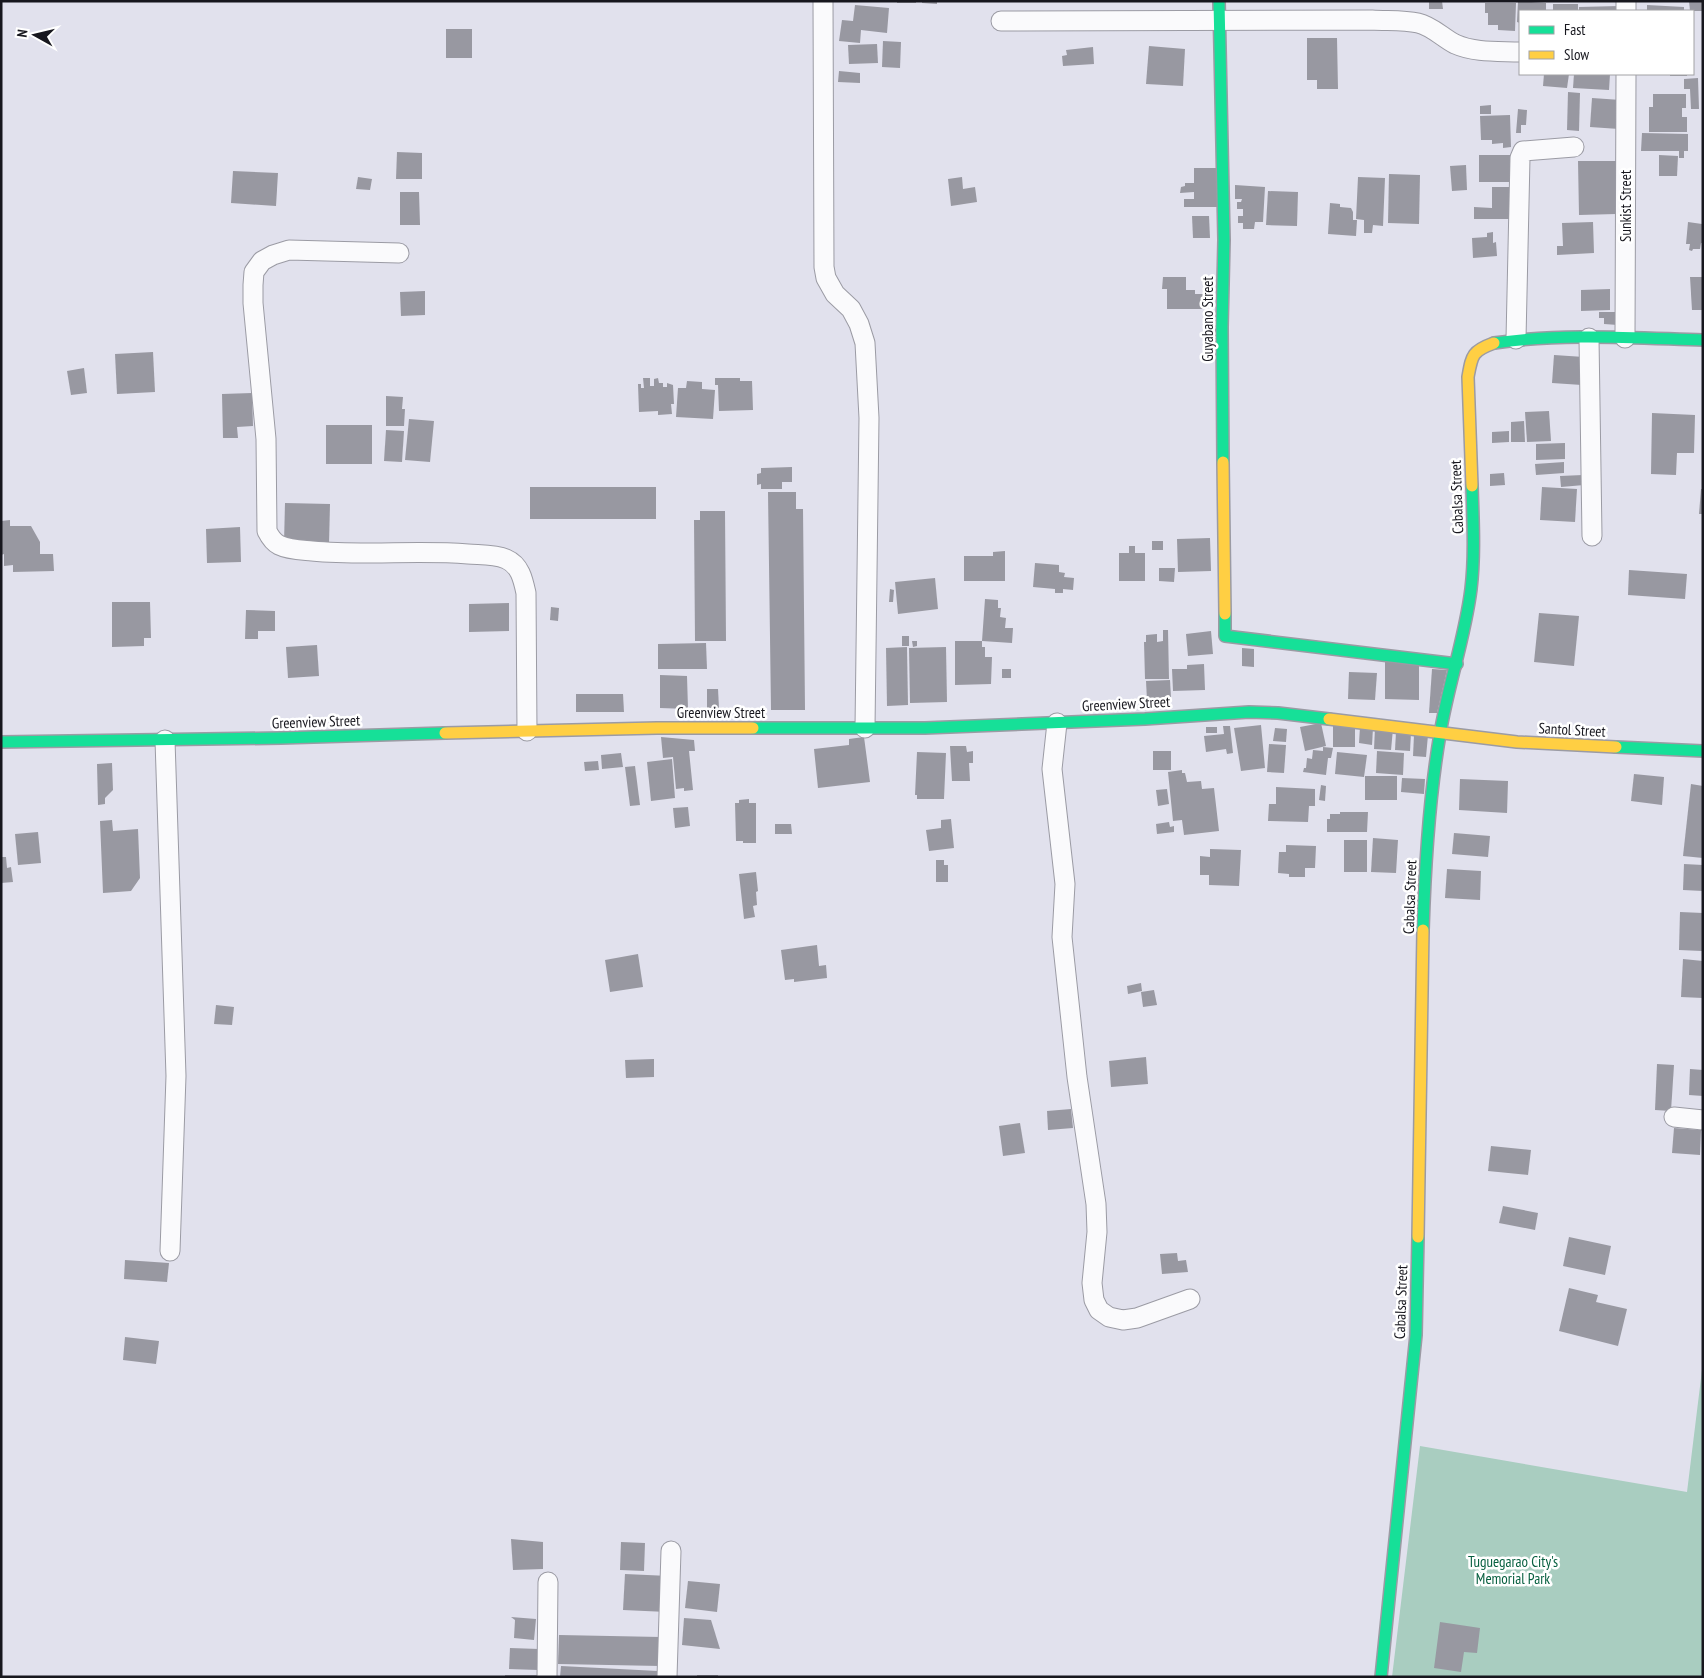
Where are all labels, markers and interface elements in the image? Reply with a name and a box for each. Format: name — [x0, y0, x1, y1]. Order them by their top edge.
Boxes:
north arrow — [10, 10, 60, 60]
legend — [1519, 10, 1694, 75]
text: Fast — [1564, 20, 1585, 39]
text: N — [13, 28, 32, 38]
text: Slow — [1564, 45, 1589, 64]
street label: Sunkist Street — [1616, 170, 1635, 242]
street label: Guyabano Street — [1198, 276, 1217, 362]
street label: Cabalsa Street — [1446, 460, 1467, 534]
street label: Greenview Street — [1081, 692, 1171, 715]
street label: Greenview Street — [677, 703, 765, 722]
street label: Greenview Street — [272, 710, 360, 733]
street label: Santol Street — [1538, 718, 1606, 741]
street label: Cabalsa Street — [1399, 860, 1420, 934]
street label: Cabalsa Street — [1390, 1265, 1411, 1339]
park label: Tuguegarao City's Memorial Park — [1468, 1552, 1558, 1588]

